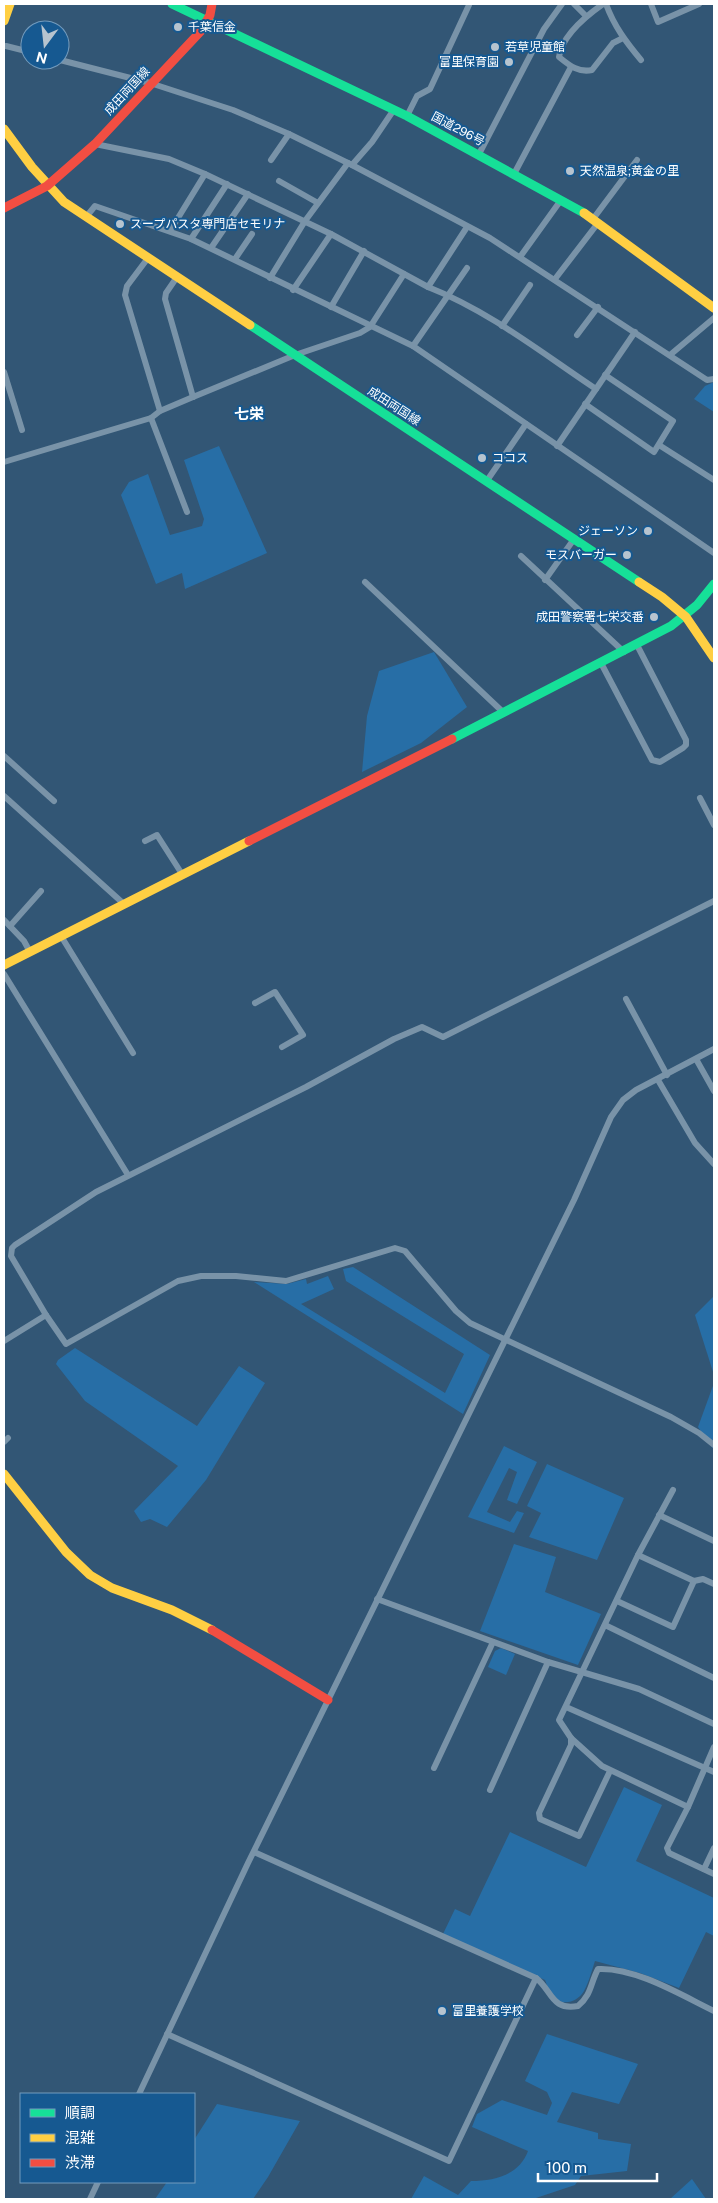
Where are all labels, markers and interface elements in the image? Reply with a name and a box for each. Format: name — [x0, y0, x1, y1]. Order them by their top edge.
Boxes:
north arrow — [20, 20, 70, 70]
place label: 千葉信金 — [188, 20, 236, 34]
marker: 千葉信金 — [172, 21, 184, 33]
place label: 若草児童館 — [505, 40, 565, 54]
marker: 若草児童館 — [489, 41, 501, 53]
text: N — [34, 48, 49, 67]
place label: 富里保育園 — [439, 55, 499, 69]
marker: 富里保育園 — [503, 56, 515, 68]
street label: 成田両国線 — [101, 64, 153, 118]
street label: 国道296号 — [429, 109, 487, 149]
place label: 天然温泉;黄金の里 — [580, 164, 679, 178]
marker: 天然温泉;黄金の里 — [564, 165, 576, 177]
place label: スープパスタ専門店セモリナ — [130, 217, 285, 231]
marker: スープパスタ専門店セモリナ — [114, 218, 126, 230]
street label: 成田両国線 — [365, 384, 423, 428]
district label: 七栄 — [234, 405, 264, 422]
place label: ココス — [492, 451, 528, 465]
marker: ココス — [476, 452, 488, 464]
place label: ジェーソン — [578, 524, 638, 538]
marker: ジェーソン — [642, 525, 654, 537]
place label: モスバーガー — [545, 548, 617, 562]
marker: モスバーガー — [621, 549, 633, 561]
place label: 成田警察署七栄交番 — [536, 610, 644, 624]
marker: 成田警察署七栄交番 — [648, 611, 660, 623]
place label: 富里養護学校 — [452, 2004, 524, 2018]
marker: 富里養護学校 — [436, 2005, 448, 2017]
legend — [20, 2093, 195, 2183]
text: 順調 — [65, 2104, 95, 2121]
text: 混雑 — [65, 2129, 95, 2146]
scale bar — [538, 2150, 657, 2182]
text: 渋滞 — [65, 2154, 95, 2171]
text: 100 m — [546, 2159, 587, 2176]

